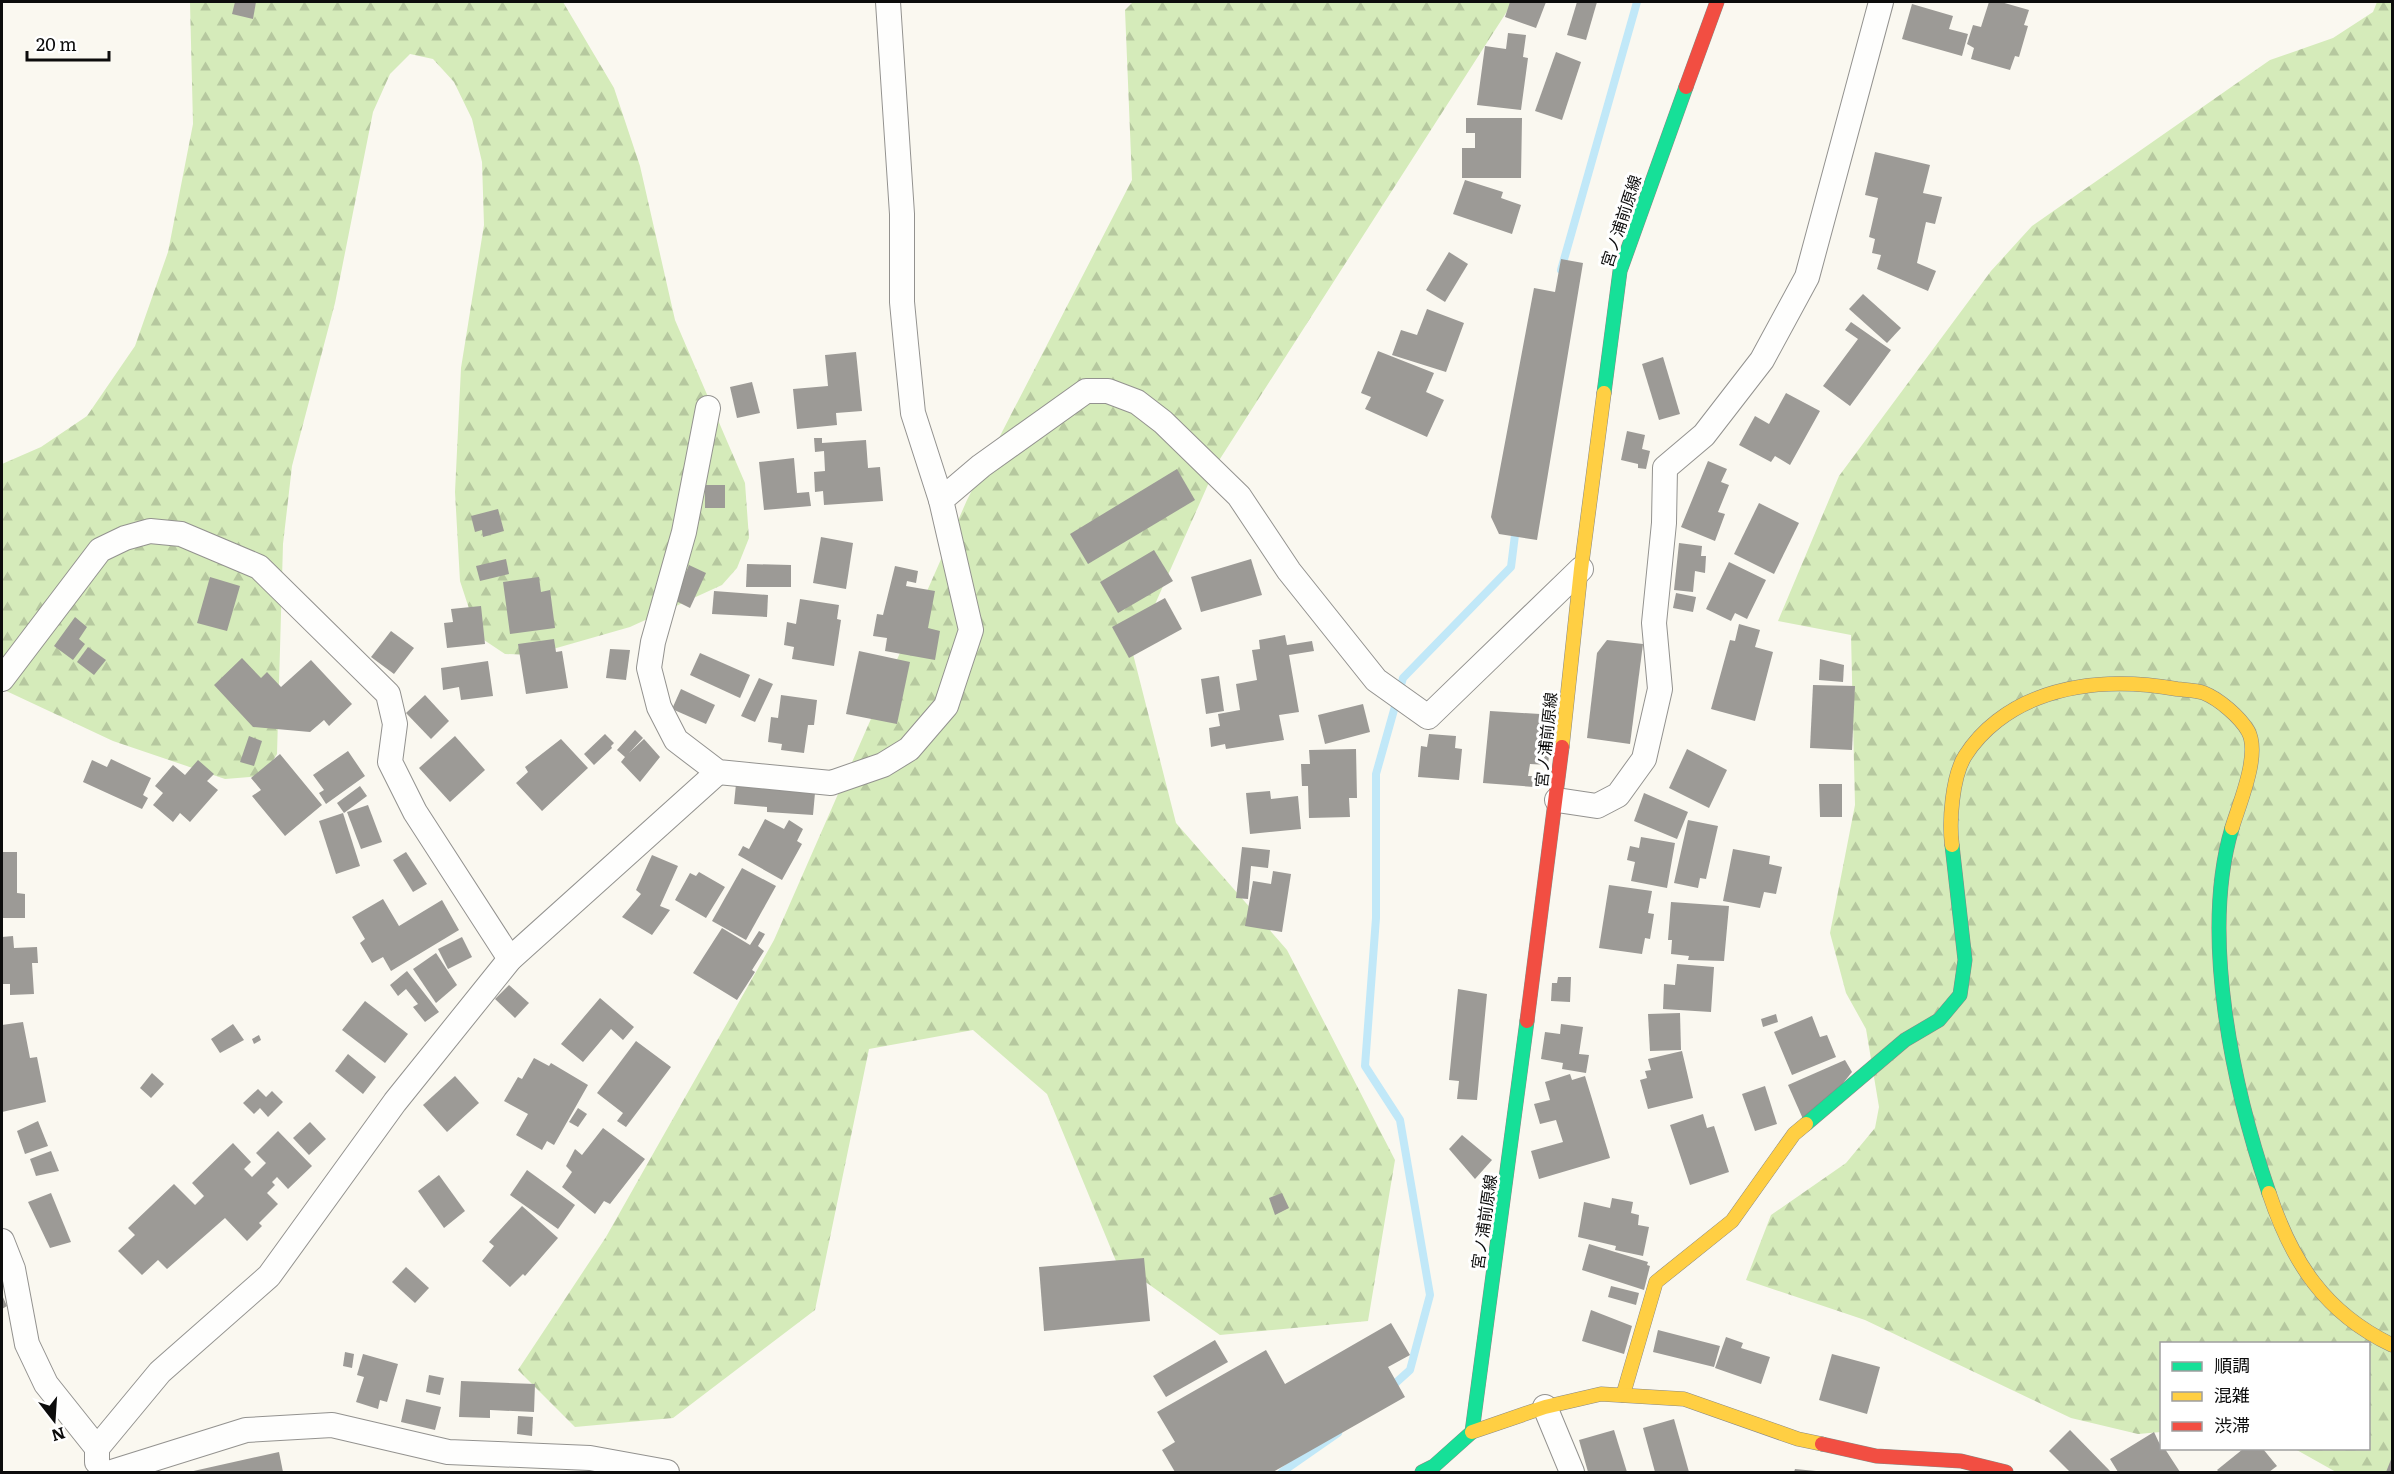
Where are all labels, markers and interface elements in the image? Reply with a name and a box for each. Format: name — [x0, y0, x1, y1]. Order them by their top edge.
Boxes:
scale bar — [27, 24, 110, 62]
text: 20 m — [36, 30, 77, 57]
street label: 宮ノ浦前原線 — [1594, 171, 1646, 270]
street label: 宮ノ浦前原線 — [1528, 691, 1562, 789]
street label: 宮ノ浦前原線 — [1464, 1173, 1502, 1271]
legend — [2160, 1342, 2370, 1450]
text: 順調 — [2214, 1351, 2250, 1378]
text: 混雑 — [2214, 1381, 2250, 1408]
north arrow — [24, 1390, 84, 1450]
text: 渋滞 — [2214, 1411, 2250, 1438]
text: N — [49, 1422, 69, 1449]

